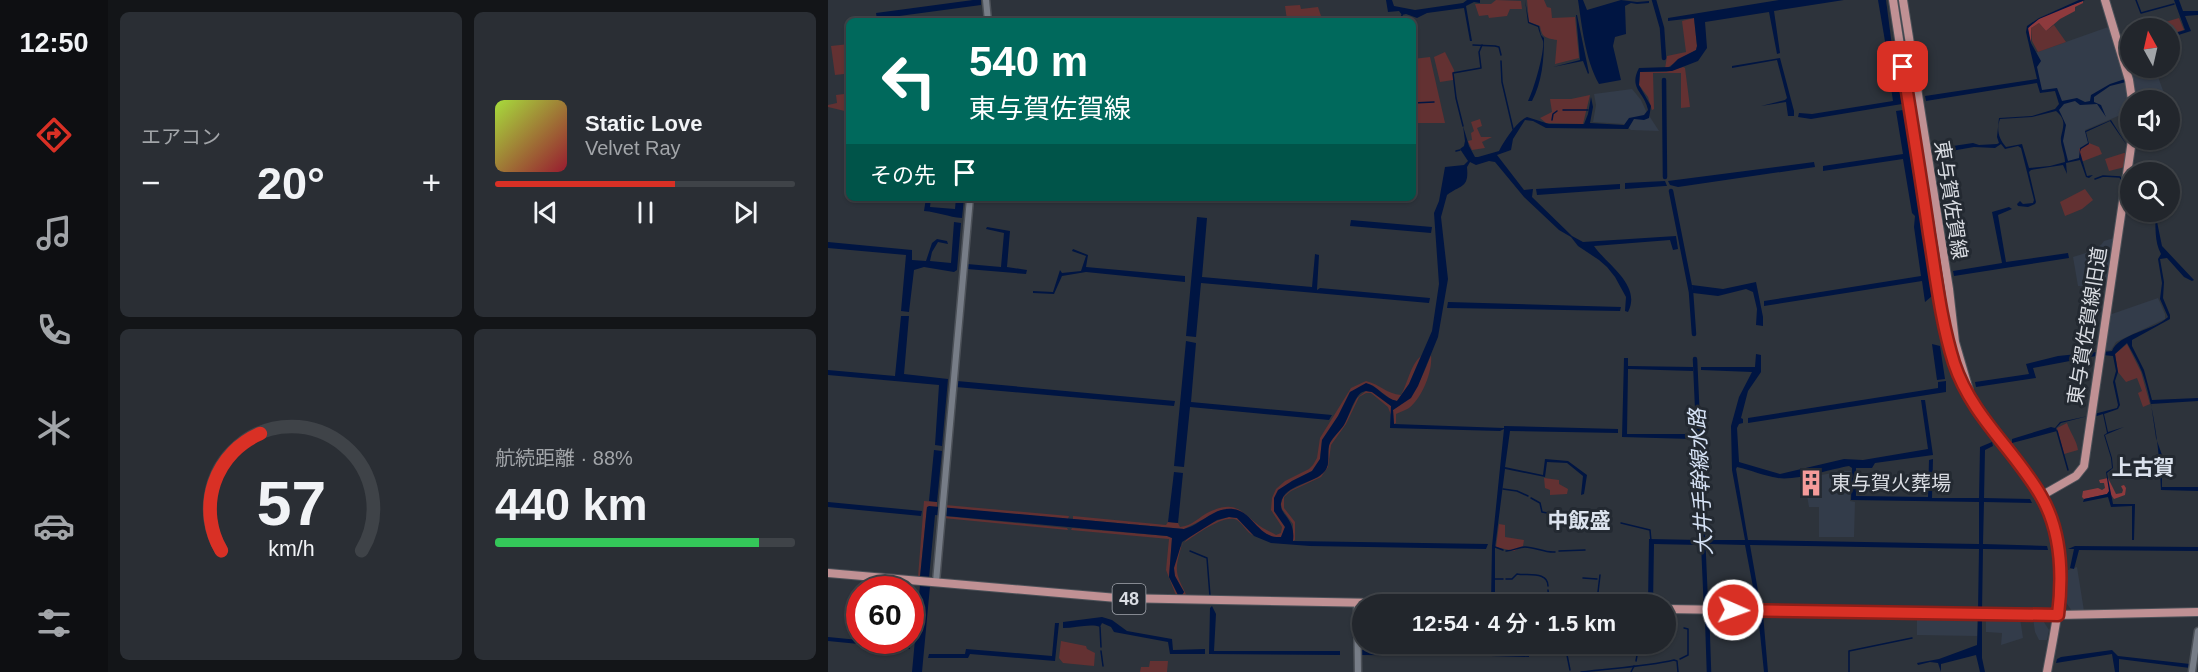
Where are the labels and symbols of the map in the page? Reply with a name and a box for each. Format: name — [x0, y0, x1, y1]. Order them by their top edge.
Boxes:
north arrow — [2120, 18, 2180, 78]
pin — [1877, 41, 1928, 92]
street label: 東与賀佐賀線 — [1931, 139, 1971, 261]
street label: 東与賀佐賀線旧道 — [2064, 245, 2110, 407]
water label: 大井手幹線水路 — [1685, 406, 1716, 556]
district label: 上古賀 — [2112, 456, 2175, 479]
building icon: 東与賀火葬場 — [1796, 468, 1826, 498]
place label: 東与賀火葬場 — [1831, 472, 1951, 494]
district label: 中飯盛 — [1548, 509, 1611, 532]
speed limit sign: 60 — [846, 576, 924, 654]
position arrow — [1701, 578, 1765, 642]
road number: 48 — [1112, 584, 1146, 614]

